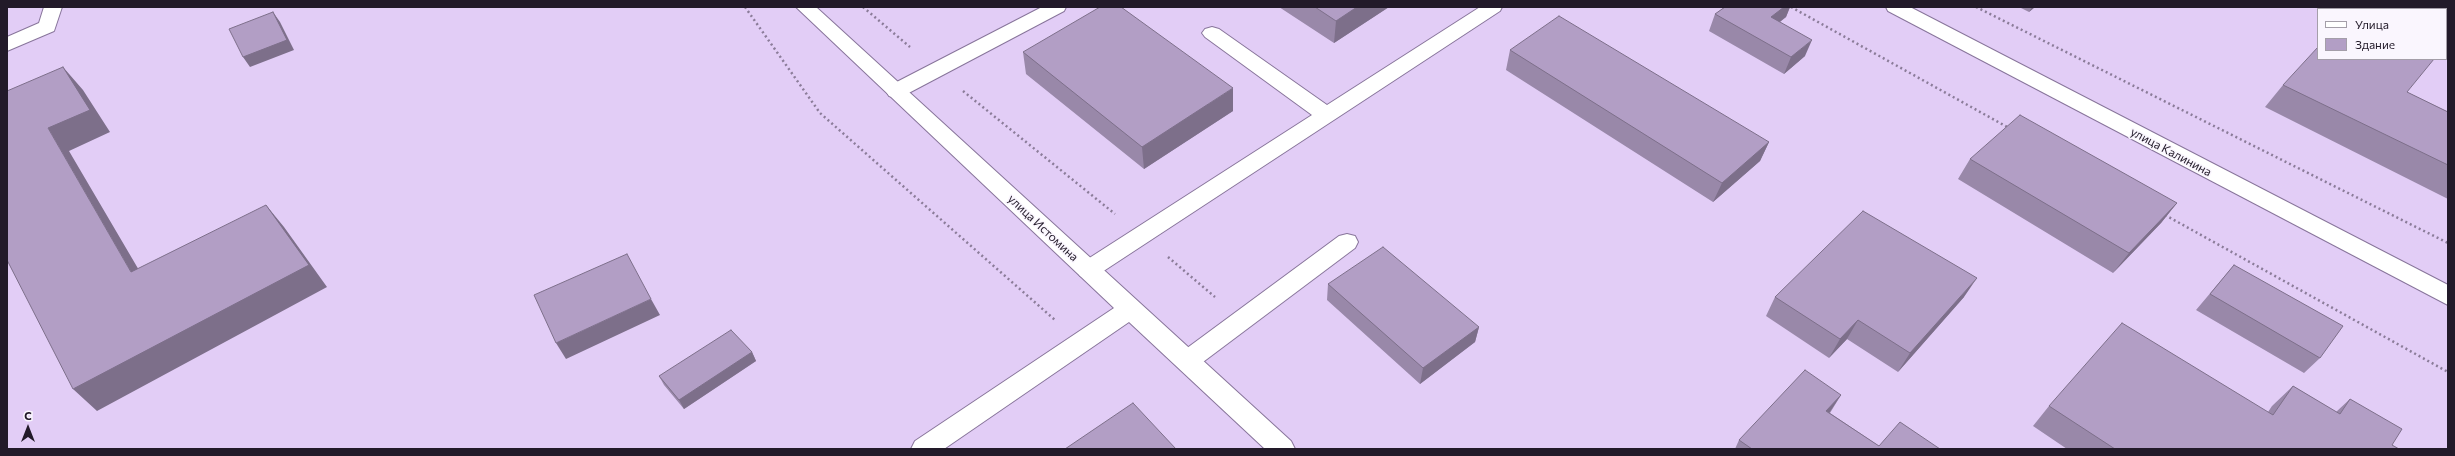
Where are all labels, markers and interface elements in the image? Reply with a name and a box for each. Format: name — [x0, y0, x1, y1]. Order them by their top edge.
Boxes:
legend — [2317, 8, 2447, 60]
text: Улица — [2355, 17, 2389, 31]
text: Здание — [2355, 37, 2395, 51]
street label: улица Калинина — [2128, 125, 2214, 179]
street label: улица Истомина — [1005, 192, 1081, 264]
north arrow — [8, 408, 48, 448]
text: С — [24, 409, 32, 422]

